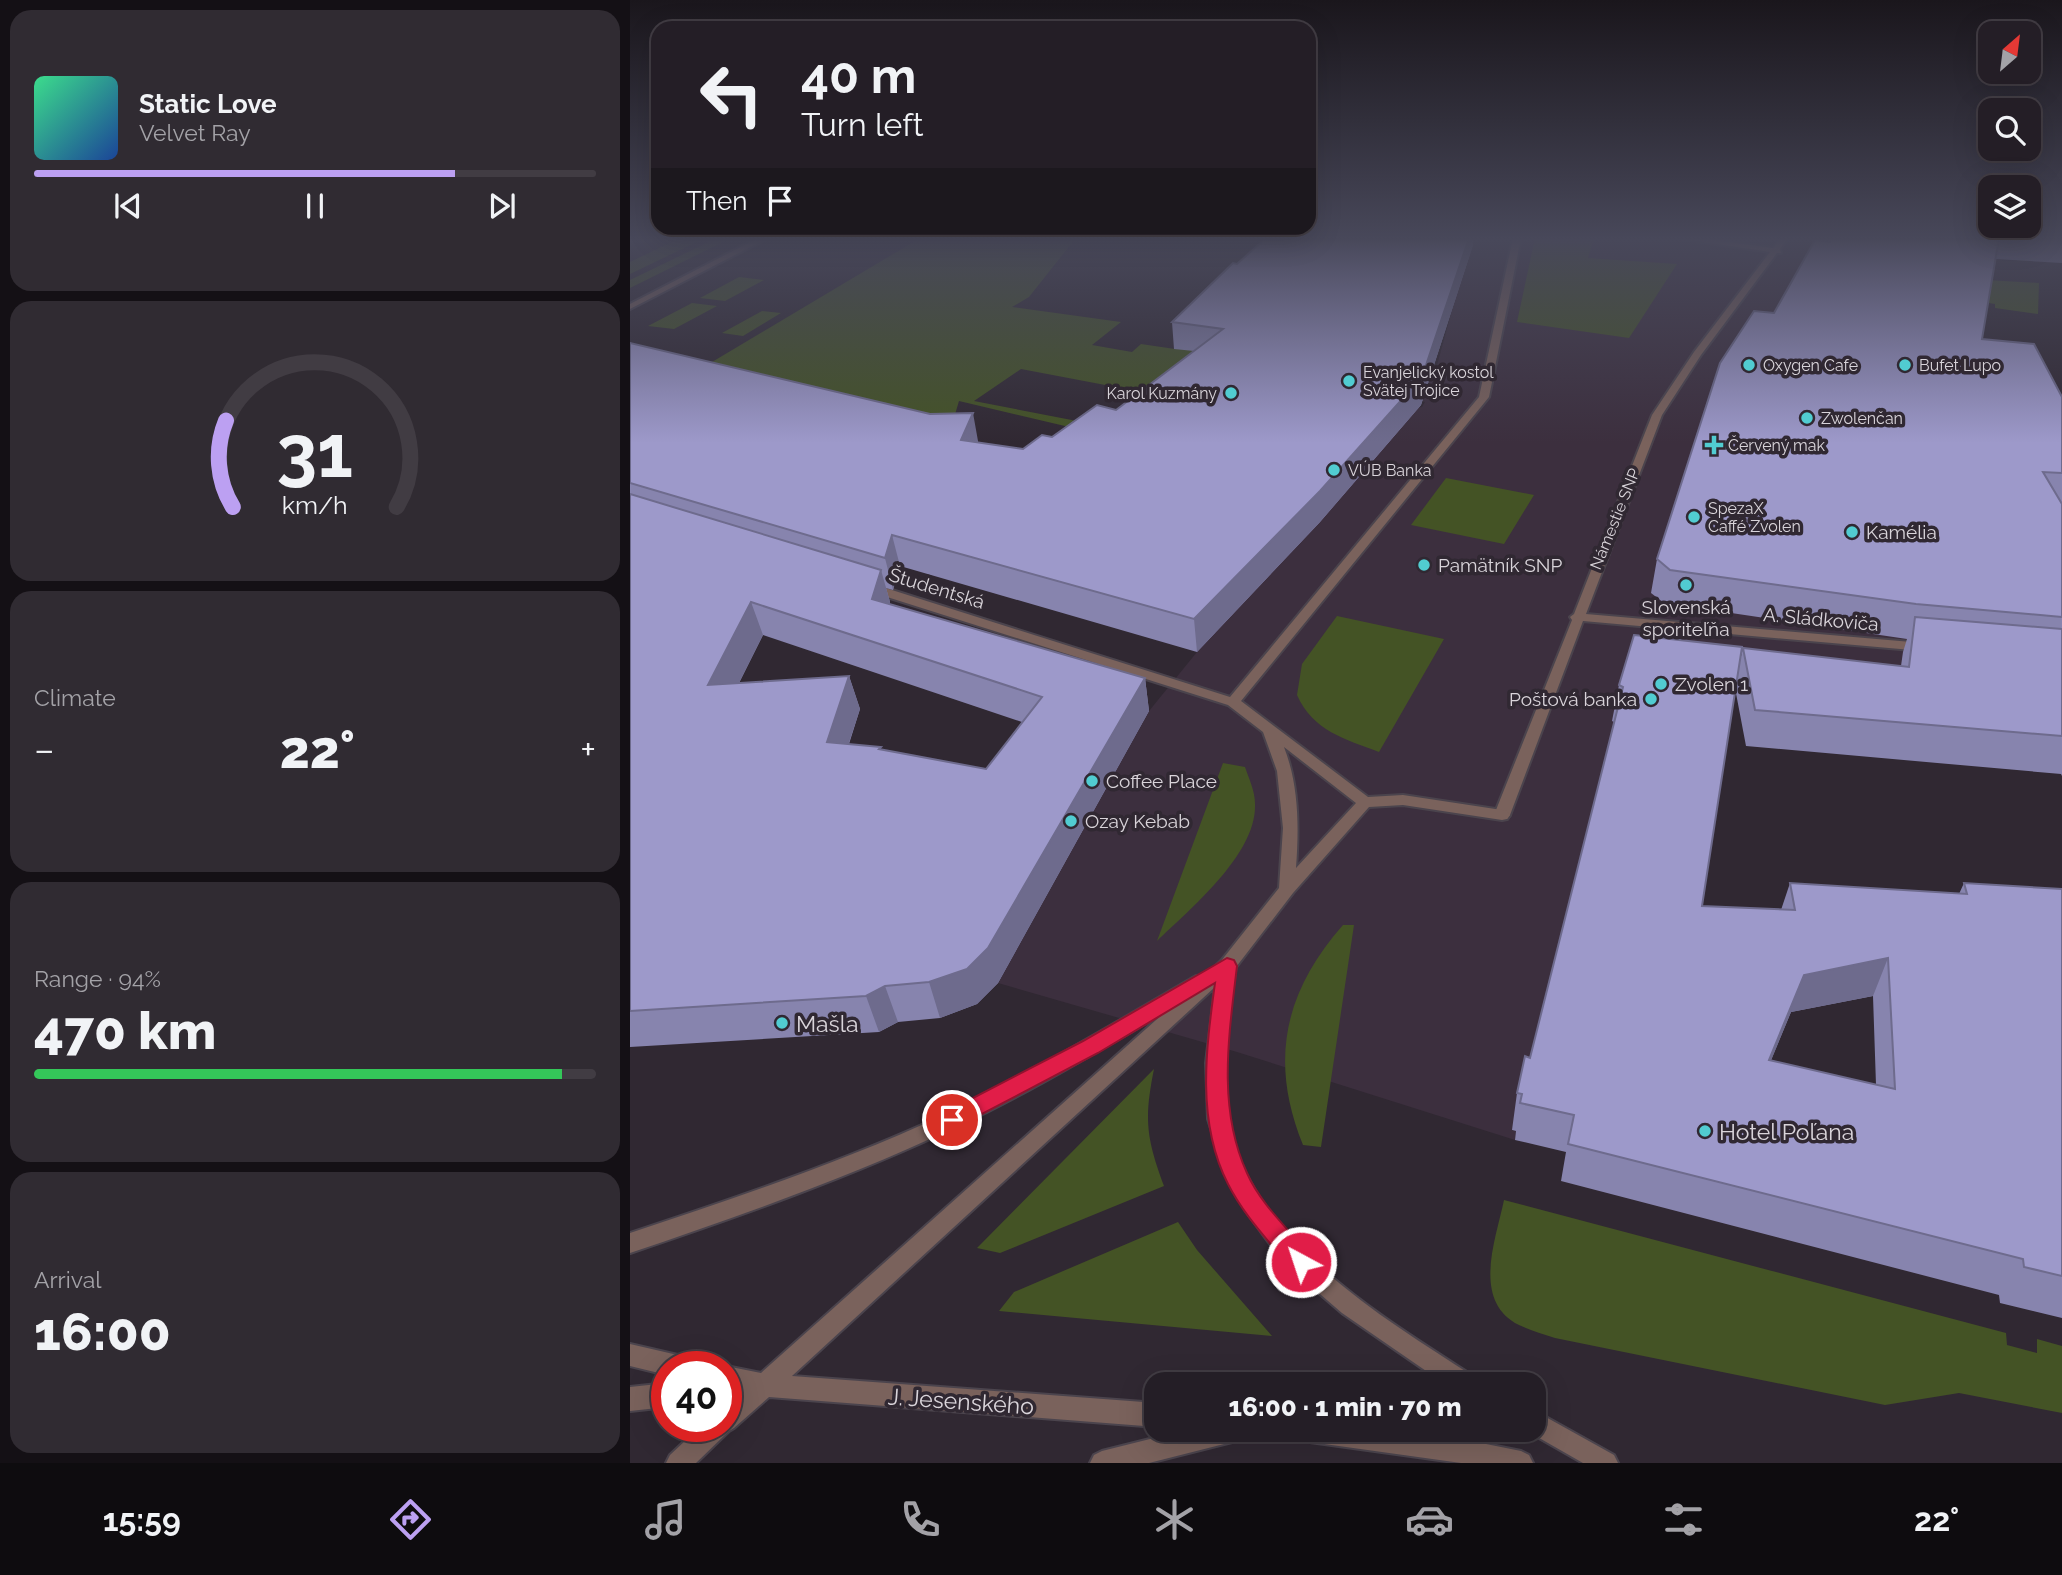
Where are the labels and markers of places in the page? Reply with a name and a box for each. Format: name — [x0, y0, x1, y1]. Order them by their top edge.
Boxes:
place label: Oxygen Cafe — [1763, 356, 1858, 375]
place label: Bufet Lupo — [1919, 356, 2001, 375]
marker: Oxygen Cafe — [1741, 357, 1757, 373]
marker: Bufet Lupo — [1897, 357, 1913, 373]
place label: Evanjelický kostol Svätej Trojice — [1363, 363, 1494, 400]
marker: Evanjelický kostol Svätej Trojice — [1341, 373, 1357, 389]
place label: Karol Kuzmány — [1107, 384, 1217, 403]
marker: Karol Kuzmány — [1223, 385, 1239, 401]
place label: Zwolenčan — [1821, 409, 1903, 428]
marker: Zwolenčan — [1799, 410, 1815, 426]
place label: Červený mak — [1728, 435, 1826, 455]
marker: Červený mak — [1706, 437, 1722, 453]
place label: VÚB Banka — [1348, 460, 1432, 480]
marker: VÚB Banka — [1326, 462, 1342, 478]
place label: SpezaX Caffé Zvolen — [1708, 499, 1801, 536]
marker: SpezaX Caffé Zvolen — [1686, 509, 1702, 525]
place label: Kamélia — [1866, 521, 1937, 543]
marker: Kamélia — [1844, 524, 1860, 540]
place label: Pamätník SNP — [1438, 554, 1563, 576]
marker: Pamätník SNP — [1416, 557, 1432, 573]
marker: Slovenská sporiteľňa — [1678, 577, 1694, 593]
place label: Slovenská sporiteľňa — [1641, 596, 1731, 640]
place label: Zvolen 1 — [1675, 673, 1748, 695]
marker: Zvolen 1 — [1653, 676, 1669, 692]
place label: Poštová banka — [1509, 688, 1637, 710]
marker: Poštová banka — [1643, 691, 1659, 707]
place label: Coffee Place — [1106, 770, 1217, 792]
marker: Coffee Place — [1084, 773, 1100, 789]
place label: Ozay Kebab — [1085, 810, 1190, 832]
marker: Ozay Kebab — [1063, 813, 1079, 829]
place label: Mašla — [796, 1010, 859, 1037]
marker: Mašla — [774, 1015, 790, 1031]
pin — [922, 1090, 982, 1150]
place label: Hotel Poľana — [1719, 1118, 1854, 1145]
marker: Hotel Poľana — [1697, 1123, 1713, 1139]

